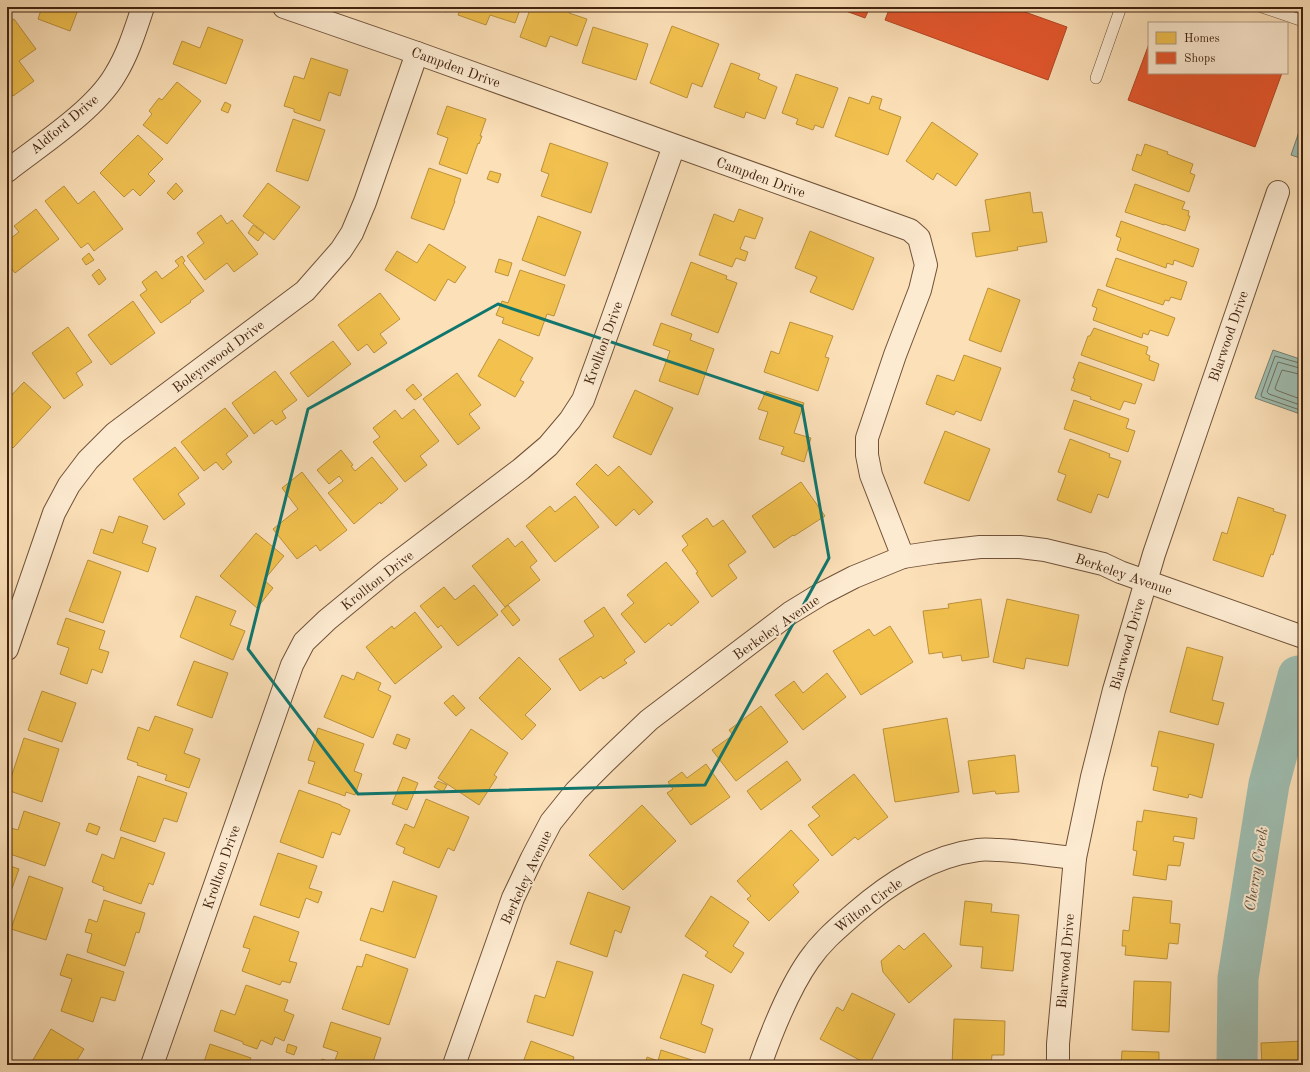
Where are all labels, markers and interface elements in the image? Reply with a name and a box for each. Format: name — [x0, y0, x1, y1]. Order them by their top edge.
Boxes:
legend — [1148, 22, 1288, 74]
text: Homes — [1184, 33, 1220, 45]
street label: Campden Drive — [409, 45, 502, 91]
text: Shops — [1184, 53, 1215, 65]
street label: Aldford Drive — [28, 92, 101, 157]
street label: Campden Drive — [714, 155, 807, 201]
street label: Blarwood Drive — [1207, 289, 1251, 384]
street label: Krollton Drive — [582, 300, 626, 387]
street label: Boleynwood Drive — [170, 318, 267, 396]
street label: Krollton Drive — [339, 548, 417, 613]
street label: Berkeley Avenue — [1073, 552, 1174, 598]
street label: Berkeley Avenue — [731, 593, 822, 663]
street label: Blarwood Drive — [1108, 597, 1148, 692]
street label: Krollton Drive — [201, 824, 243, 911]
water label: Cherry Creek — [1243, 826, 1272, 912]
street label: Berkeley Avenue — [499, 828, 555, 926]
street label: Wilton Circle — [832, 876, 905, 936]
street label: Blarwood Drive — [1055, 913, 1077, 1009]

